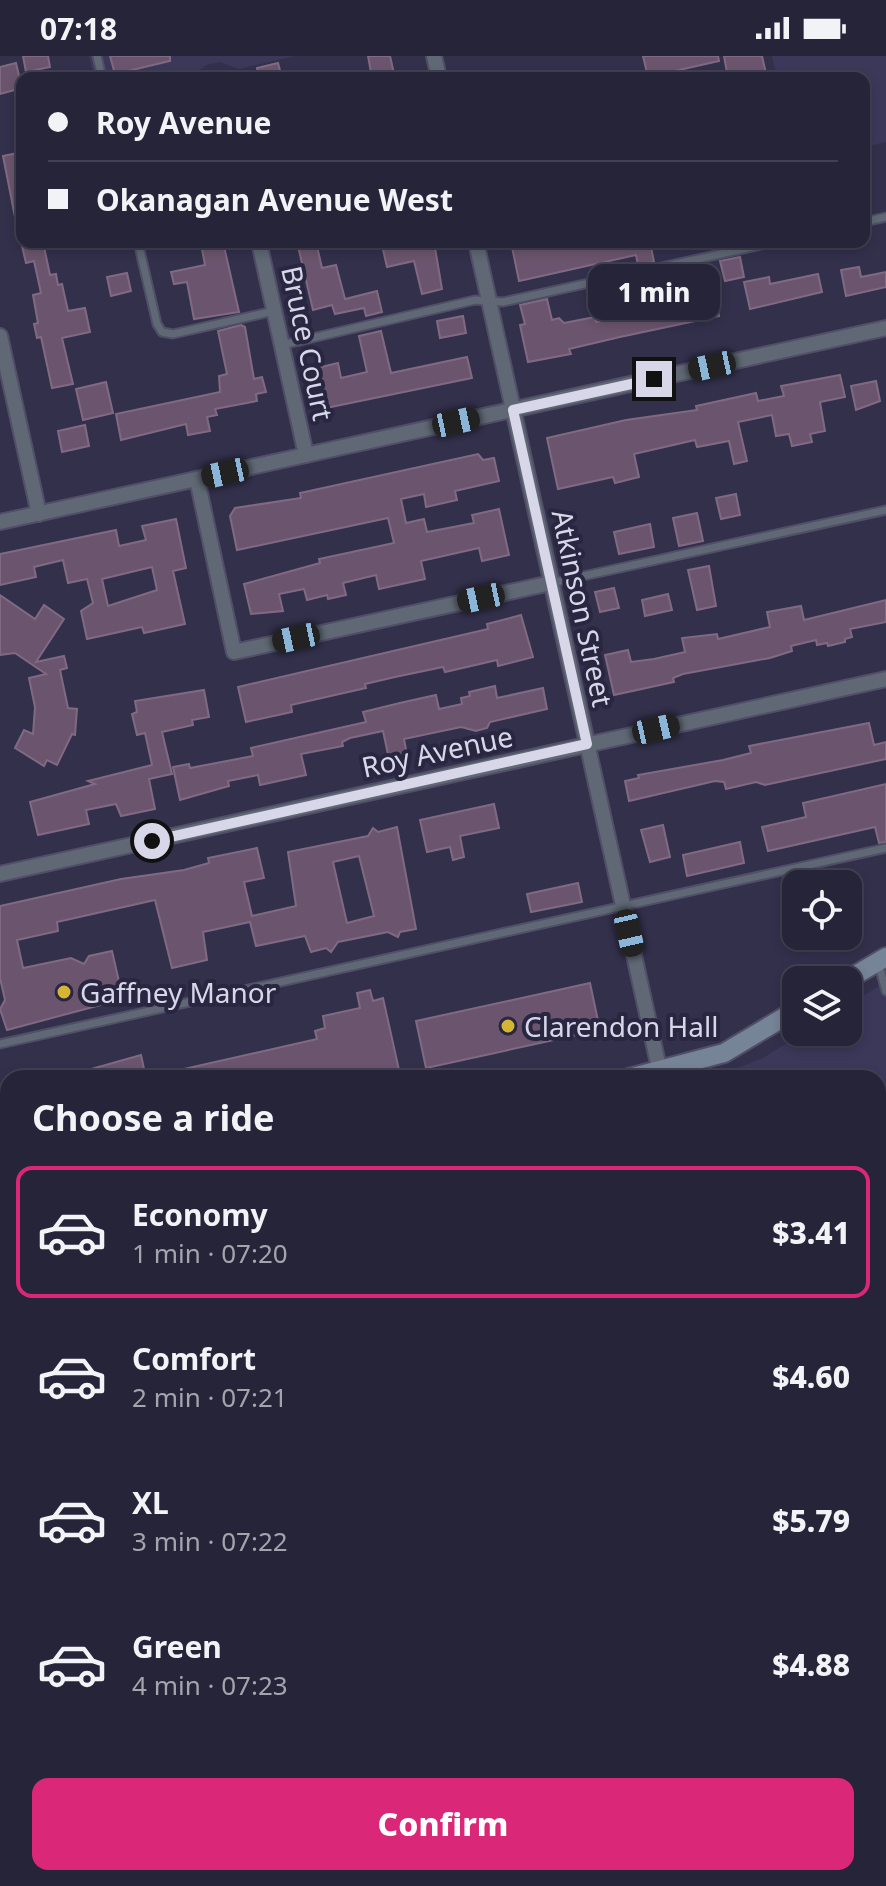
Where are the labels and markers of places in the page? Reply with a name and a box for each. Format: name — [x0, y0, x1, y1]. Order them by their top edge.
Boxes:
place label: Gaffney Manor — [80, 973, 277, 1011]
marker: Gaffney Manor — [55, 983, 73, 1001]
place label: Clarendon Hall — [524, 1007, 718, 1045]
marker: Clarendon Hall — [499, 1017, 517, 1035]

